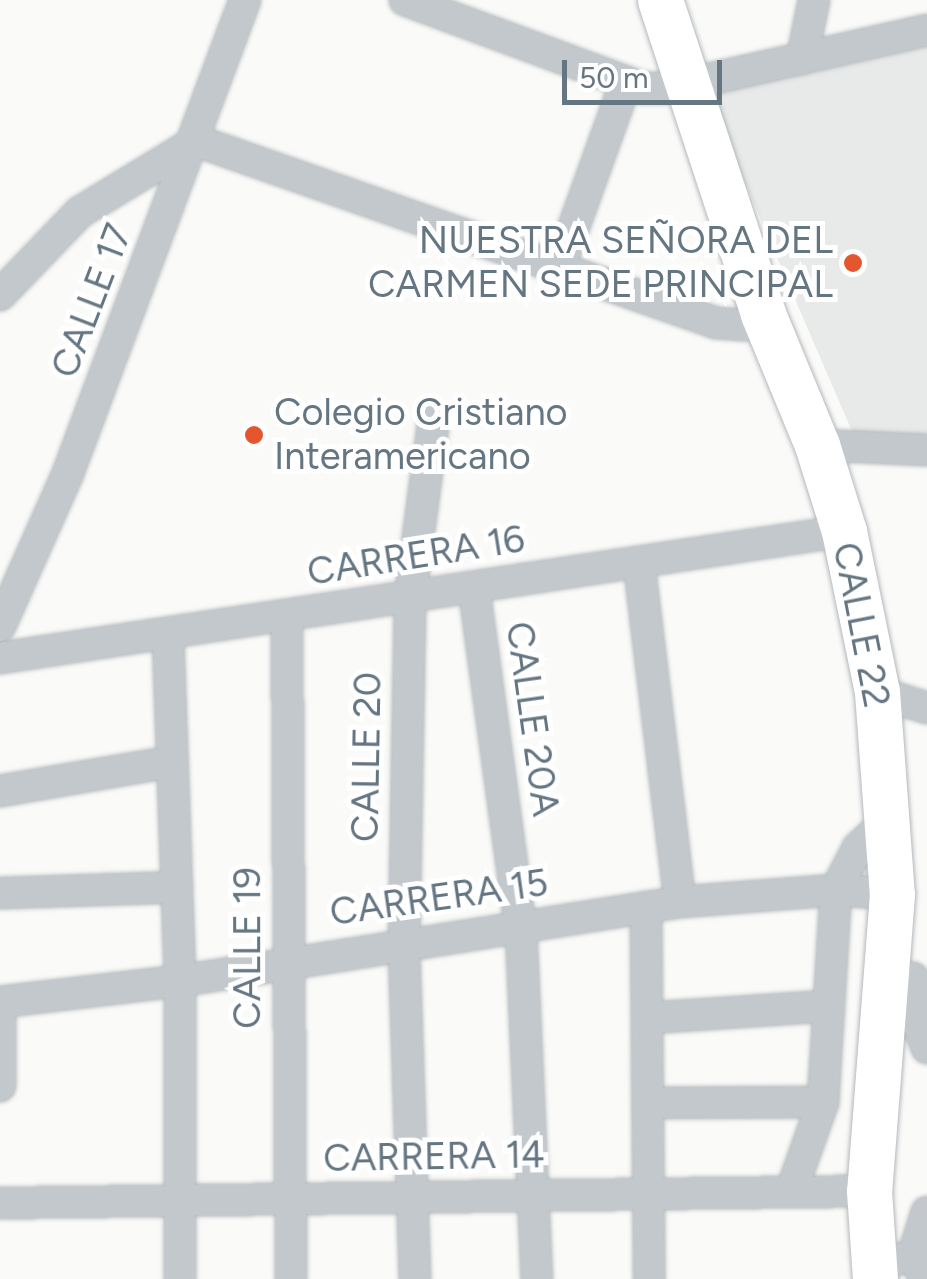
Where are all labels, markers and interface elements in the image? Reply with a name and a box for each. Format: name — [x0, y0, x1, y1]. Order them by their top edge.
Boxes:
scale bar — [567, 40, 727, 102]
text: 50 m — [579, 59, 648, 96]
street label: CALLE 17 — [42, 218, 142, 384]
place label: NUESTRA SEÑORA DEL CARMEN SEDE PRINCIPAL — [368, 218, 833, 308]
marker: NUESTRA SEÑORA DEL CARMEN SEDE PRINCIPAL — [842, 252, 864, 274]
place label: Colegio Cristiano Interamericano — [274, 390, 568, 479]
marker: Colegio Cristiano Interamericano — [243, 424, 265, 446]
street label: CARRERA 16 — [304, 516, 528, 596]
street label: CALLE 22 — [823, 539, 899, 711]
street label: CALLE 20A — [496, 619, 568, 819]
street label: CALLE 20 — [343, 672, 391, 842]
street label: CARRERA 15 — [327, 860, 551, 936]
street label: CALLE 19 — [225, 867, 271, 1029]
street label: CARRERA 14 — [323, 1132, 545, 1182]

